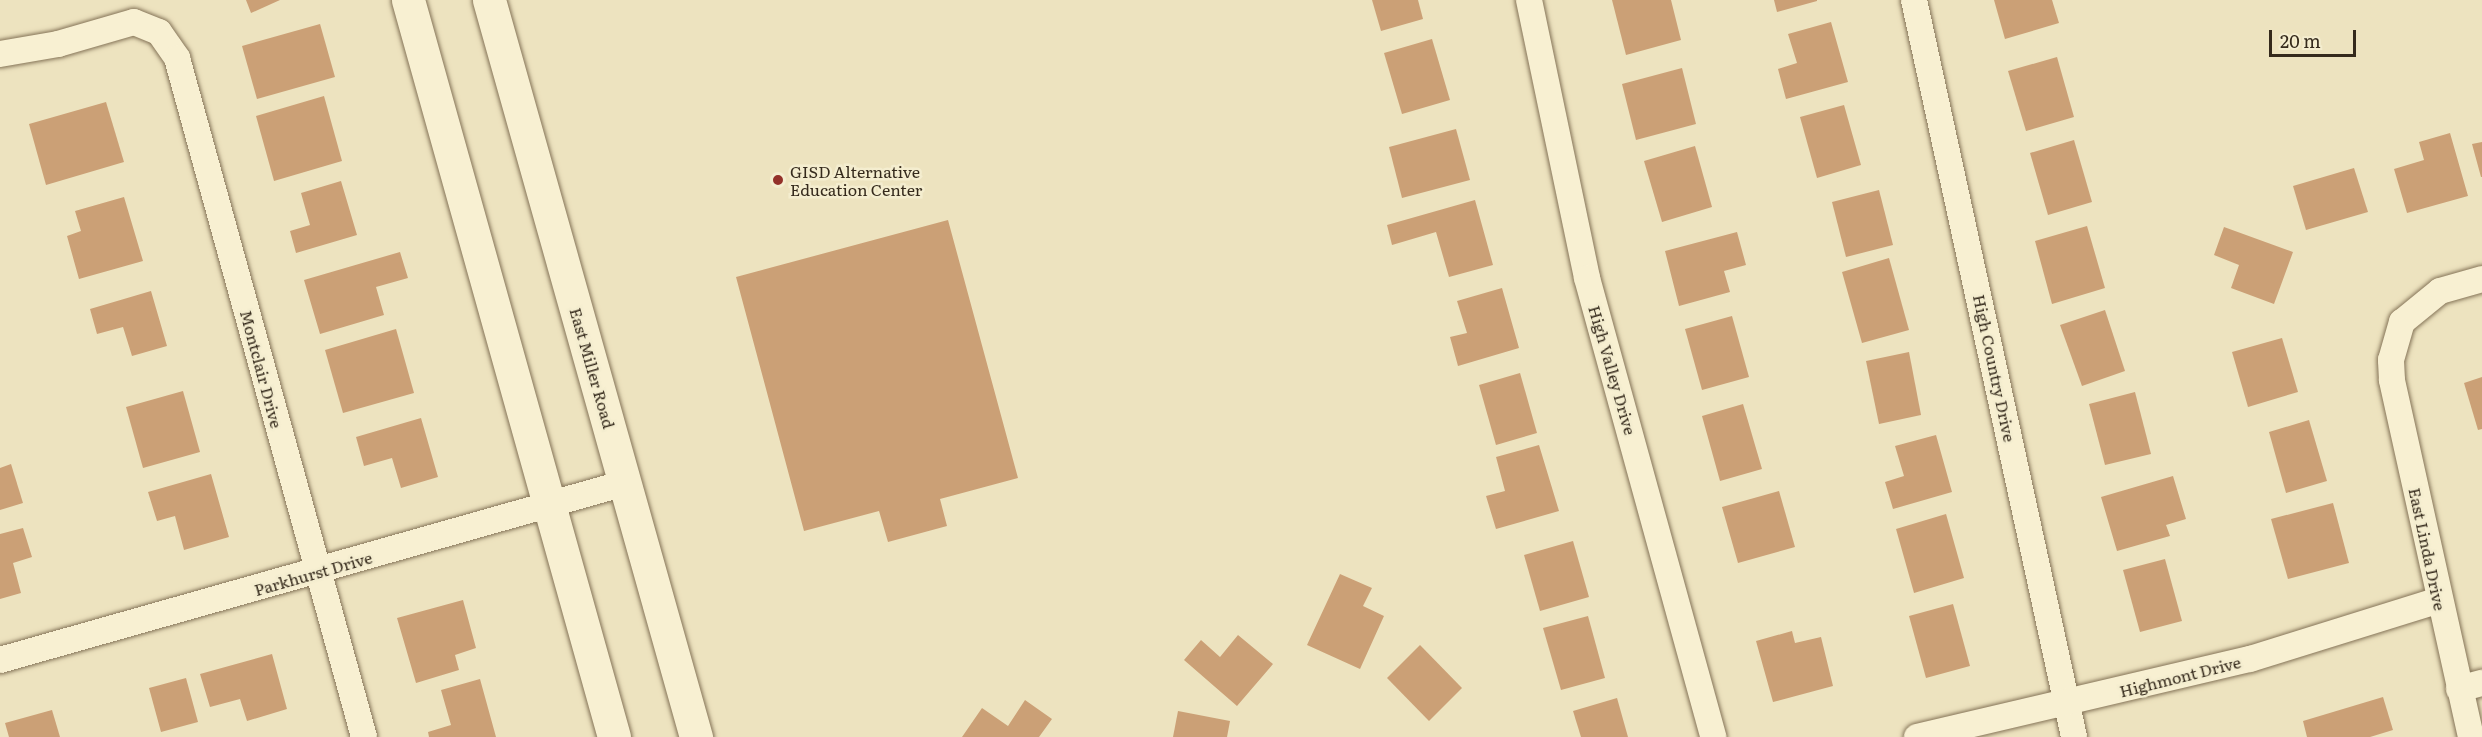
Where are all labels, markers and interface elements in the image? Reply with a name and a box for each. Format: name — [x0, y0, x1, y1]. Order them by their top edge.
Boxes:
scale bar — [2272, 18, 2359, 56]
text: 20 m — [2280, 27, 2321, 54]
place label: GISD Alternative Education Center — [790, 161, 922, 199]
marker: GISD Alternative Education Center — [771, 173, 785, 187]
street label: High Country Drive — [1970, 293, 2020, 443]
street label: High Valley Drive — [1585, 303, 1641, 437]
street label: East Miller Road — [567, 305, 619, 431]
street label: Montclair Drive — [237, 308, 287, 430]
street label: East Linda Drive — [2406, 486, 2450, 612]
street label: Parkhurst Drive — [252, 547, 374, 599]
street label: Highmont Drive — [2117, 652, 2243, 700]

